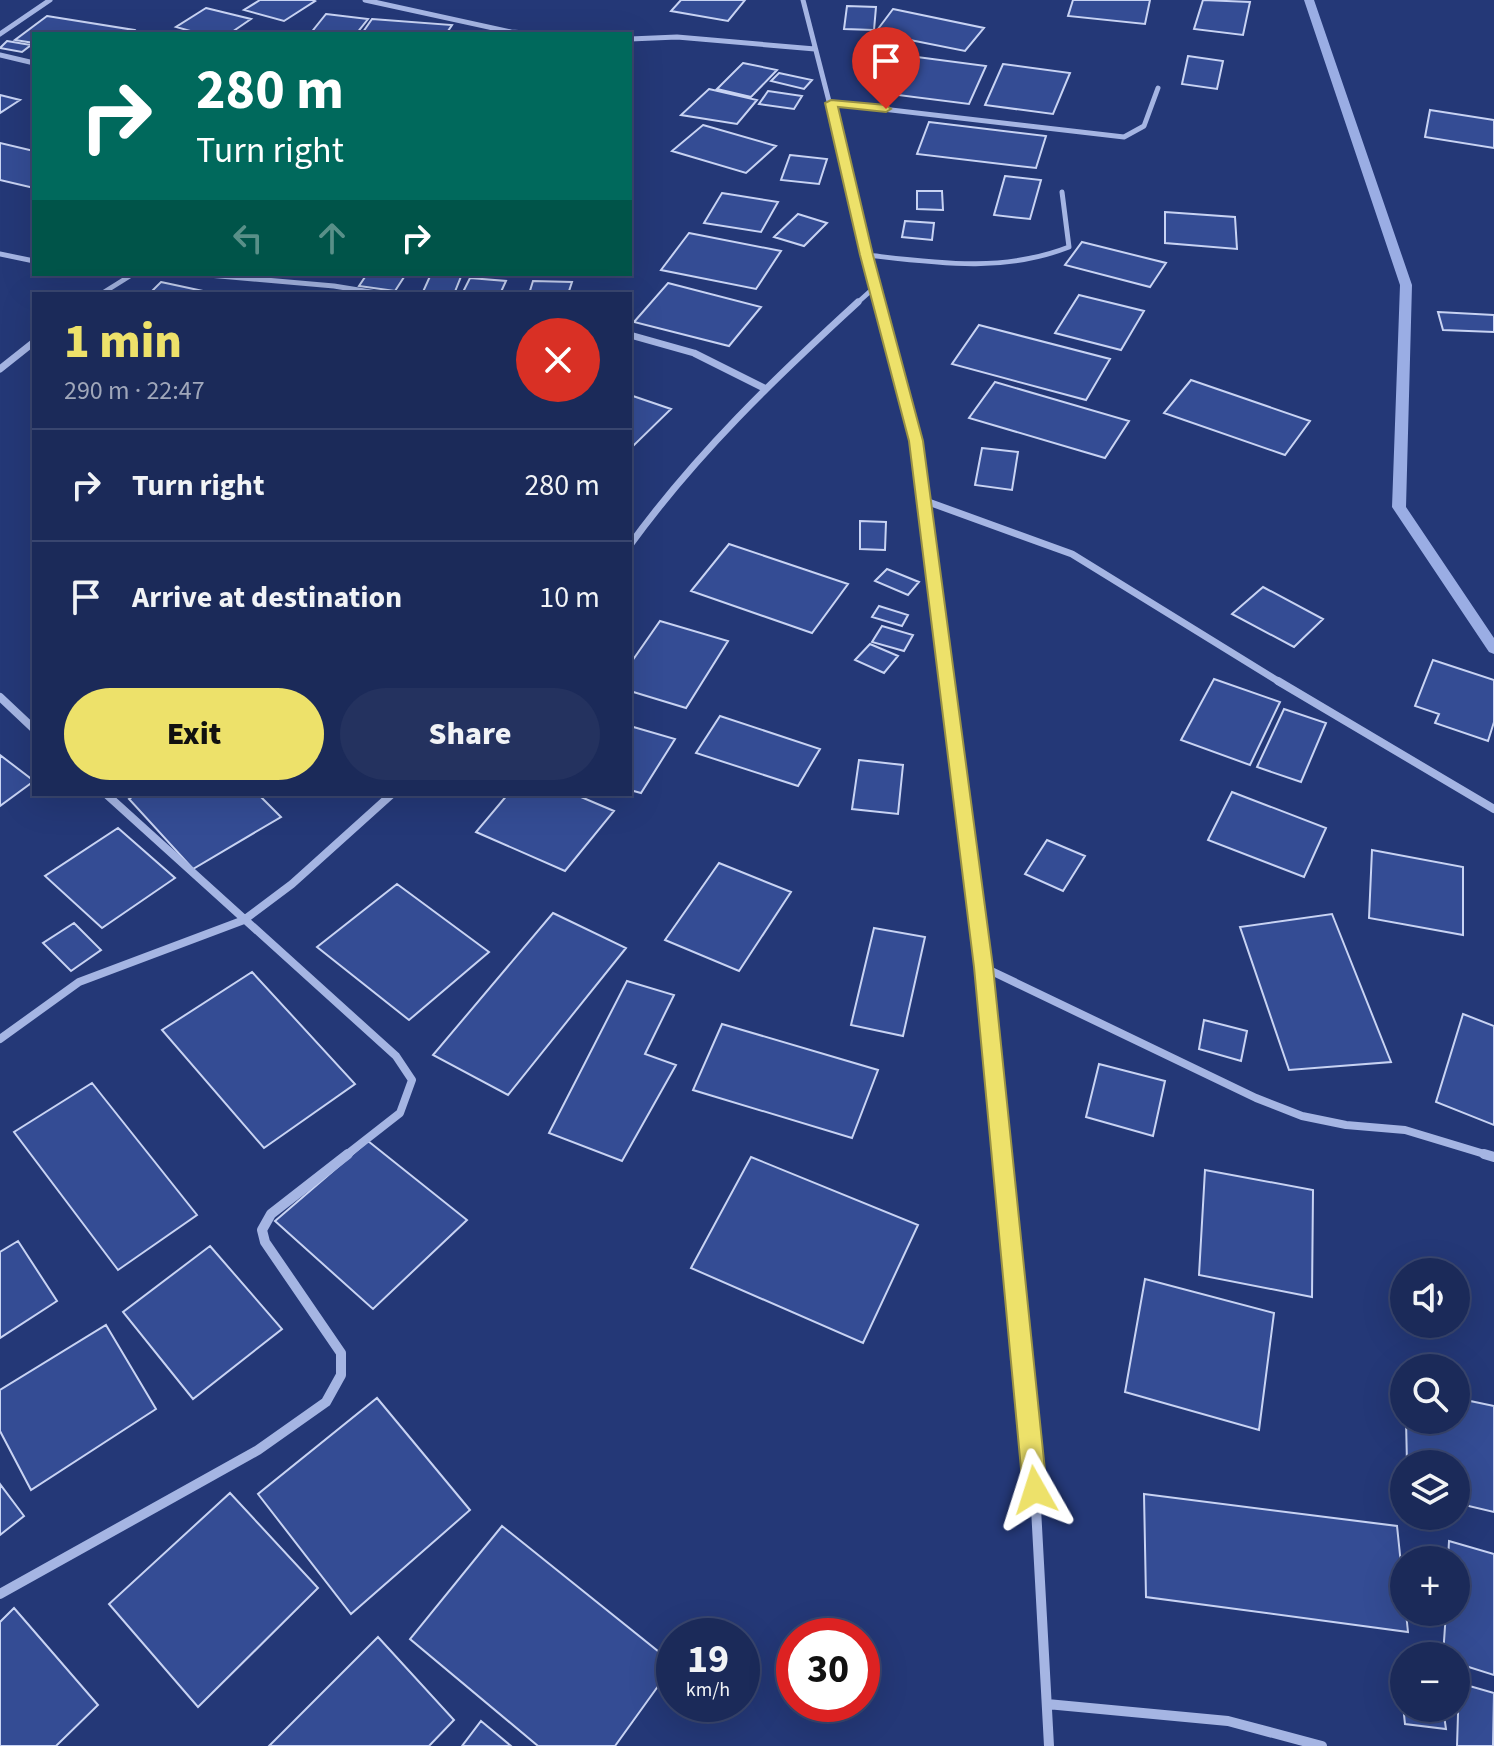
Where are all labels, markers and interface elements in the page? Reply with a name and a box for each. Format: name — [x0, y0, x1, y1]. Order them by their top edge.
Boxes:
pin — [852, 27, 920, 109]
icon: arrive — [864, 39, 908, 83]
text: 280 m — [196, 51, 344, 130]
icon: right — [64, 64, 168, 168]
text: Turn right — [196, 125, 344, 176]
icon: left — [226, 216, 270, 260]
icon: ahead — [310, 216, 354, 260]
icon: right — [394, 216, 438, 260]
text: 1 min — [64, 308, 182, 376]
button: close — [516, 318, 600, 402]
text: 290 m · 22:47 — [64, 372, 205, 409]
icon: right — [64, 463, 108, 507]
text: Turn right — [132, 464, 264, 507]
text: 280 m — [524, 464, 600, 507]
icon: arrive — [64, 575, 108, 619]
text: Arrive at destination — [132, 576, 402, 619]
text: 10 m — [539, 576, 600, 619]
button: Exit — [64, 688, 324, 780]
button: Share — [340, 688, 600, 780]
map controls — [1390, 1258, 1470, 1722]
button: sound — [1390, 1258, 1470, 1338]
button: search — [1390, 1354, 1470, 1434]
position arrow — [993, 1448, 1077, 1532]
button: layers — [1390, 1450, 1470, 1530]
button: + — [1390, 1546, 1470, 1626]
speed limit sign: 30 — [776, 1618, 880, 1722]
text: 19 — [687, 1631, 729, 1688]
button: − — [1390, 1642, 1470, 1722]
text: km/h — [686, 1676, 730, 1704]

